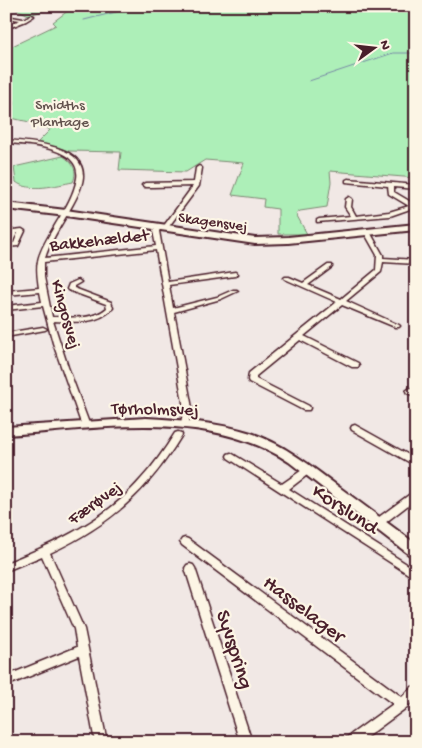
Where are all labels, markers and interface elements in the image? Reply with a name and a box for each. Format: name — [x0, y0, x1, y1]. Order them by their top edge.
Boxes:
north arrow — [350, 22, 400, 72]
text: N — [375, 39, 394, 52]
park label: Smidths Plantage — [30, 97, 89, 132]
street label: Skagensvej — [177, 209, 248, 237]
street label: Bakkehældet — [48, 226, 151, 257]
street label: Kingosvej — [45, 278, 84, 352]
street label: Tørholmsvej — [110, 399, 199, 422]
street label: Færøvej — [64, 478, 126, 531]
street label: Korslund — [306, 480, 384, 543]
street label: Hasselager — [257, 572, 350, 651]
street label: Syvspring — [208, 608, 257, 693]

